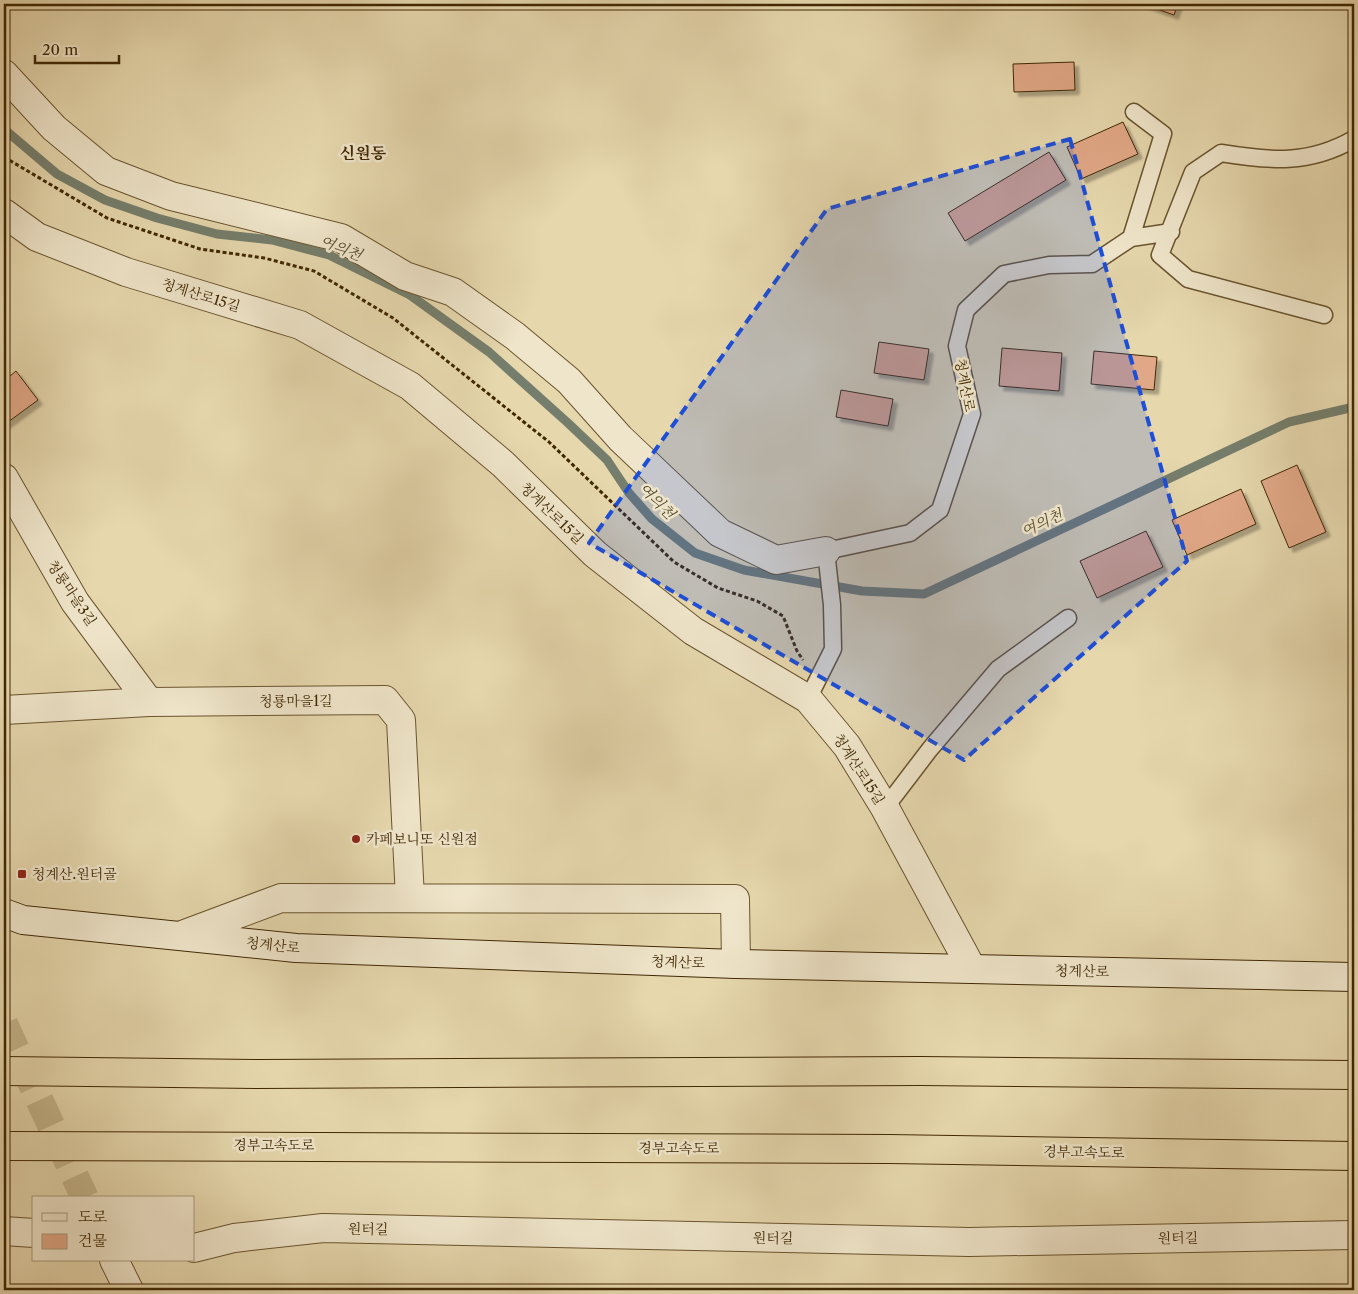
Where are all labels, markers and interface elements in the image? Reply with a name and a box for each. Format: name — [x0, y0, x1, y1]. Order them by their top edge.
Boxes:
scale bar — [35, 32, 119, 64]
text: 20 m — [42, 40, 78, 59]
district label: 신원동 — [340, 143, 387, 163]
water label: 여의천 — [317, 231, 366, 265]
street label: 청계산로15길 — [160, 275, 242, 315]
street label: 청계산로 — [951, 357, 979, 414]
street label: 청계산로15길 — [517, 478, 587, 548]
water label: 여의천 — [635, 479, 681, 524]
water label: 여의천 — [1018, 504, 1067, 540]
street label: 청룡마을3길 — [43, 557, 101, 629]
street label: 청룡마을1길 — [259, 692, 333, 710]
street label: 청계산로15길 — [829, 730, 889, 808]
place label: 카페보니또 신원점 — [366, 830, 478, 848]
marker: 카페보니또 신원점 — [350, 833, 362, 845]
place label: 청계산.원터골 — [32, 865, 117, 883]
marker: 청계산.원터골 — [16, 868, 28, 880]
street label: 청계산로 — [245, 933, 301, 957]
street label: 청계산로 — [651, 952, 706, 972]
street label: 청계산로 — [1055, 962, 1110, 980]
street label: 경부고속도로 — [233, 1136, 315, 1154]
street label: 경부고속도로 — [638, 1139, 720, 1157]
street label: 경부고속도로 — [1043, 1142, 1125, 1162]
legend — [32, 1196, 195, 1262]
text: 도로 — [78, 1207, 107, 1226]
street label: 원터길 — [348, 1220, 388, 1238]
street label: 원터길 — [753, 1229, 793, 1247]
street label: 원터길 — [1158, 1229, 1198, 1247]
text: 건물 — [78, 1231, 107, 1250]

